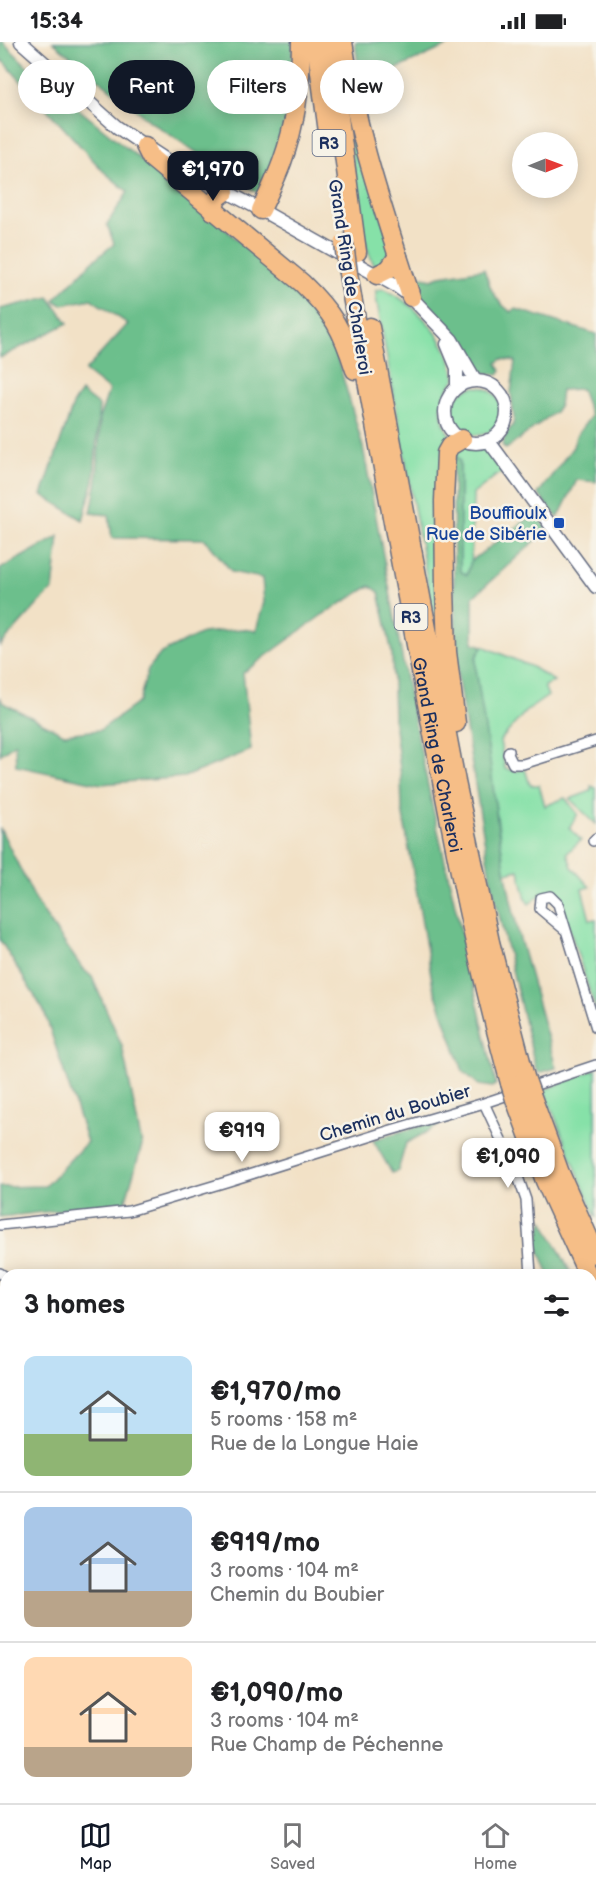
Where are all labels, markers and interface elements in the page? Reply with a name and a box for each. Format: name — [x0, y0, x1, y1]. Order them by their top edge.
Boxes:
text: 15:34 — [30, 8, 83, 35]
chip: Buy — [18, 60, 96, 114]
chip: Rent — [108, 60, 195, 114]
chip: Filters — [207, 60, 308, 114]
chip: New — [320, 60, 404, 114]
road number: R3 — [312, 130, 346, 156]
north arrow — [512, 132, 578, 198]
map controls — [512, 132, 578, 198]
pin: €1,970 — [164, 151, 262, 202]
text: €1,970 — [181, 158, 245, 182]
street label: Grand Ring de Charleroi — [324, 178, 375, 376]
place label: Bouffioulx Rue de Sibérie — [426, 503, 548, 545]
marker: Bouffioulx Rue de Sibérie — [552, 516, 566, 530]
road number: R3 — [394, 604, 428, 630]
street label: Grand Ring de Charleroi — [408, 656, 466, 854]
street label: Chemin du Boubier — [317, 1080, 474, 1146]
pin: €919 — [206, 1112, 278, 1163]
text: €919 — [219, 1119, 265, 1143]
pin: €1,090 — [459, 1138, 557, 1189]
text: €1,090 — [476, 1145, 540, 1169]
icon: filters — [540, 1289, 573, 1322]
text: 3 homes — [24, 1290, 125, 1321]
text: €1,970/mo — [210, 1377, 341, 1408]
icon: home — [72, 1380, 144, 1452]
text: 5 rooms · 158 m² — [210, 1408, 357, 1432]
text: Rue de la Longue Haie — [210, 1432, 418, 1456]
text: €919/mo — [210, 1528, 320, 1559]
icon: home — [72, 1531, 144, 1603]
text: 3 rooms · 104 m² — [210, 1559, 359, 1583]
text: Chemin du Boubier — [210, 1583, 384, 1607]
text: €1,090/mo — [210, 1678, 343, 1709]
icon: home — [72, 1681, 144, 1753]
text: 3 rooms · 104 m² — [210, 1709, 359, 1733]
text: Rue Champ de Péchenne — [210, 1733, 443, 1757]
tab: Map — [79, 1819, 112, 1874]
tab: Saved — [270, 1819, 315, 1874]
tab: Home — [473, 1819, 517, 1874]

